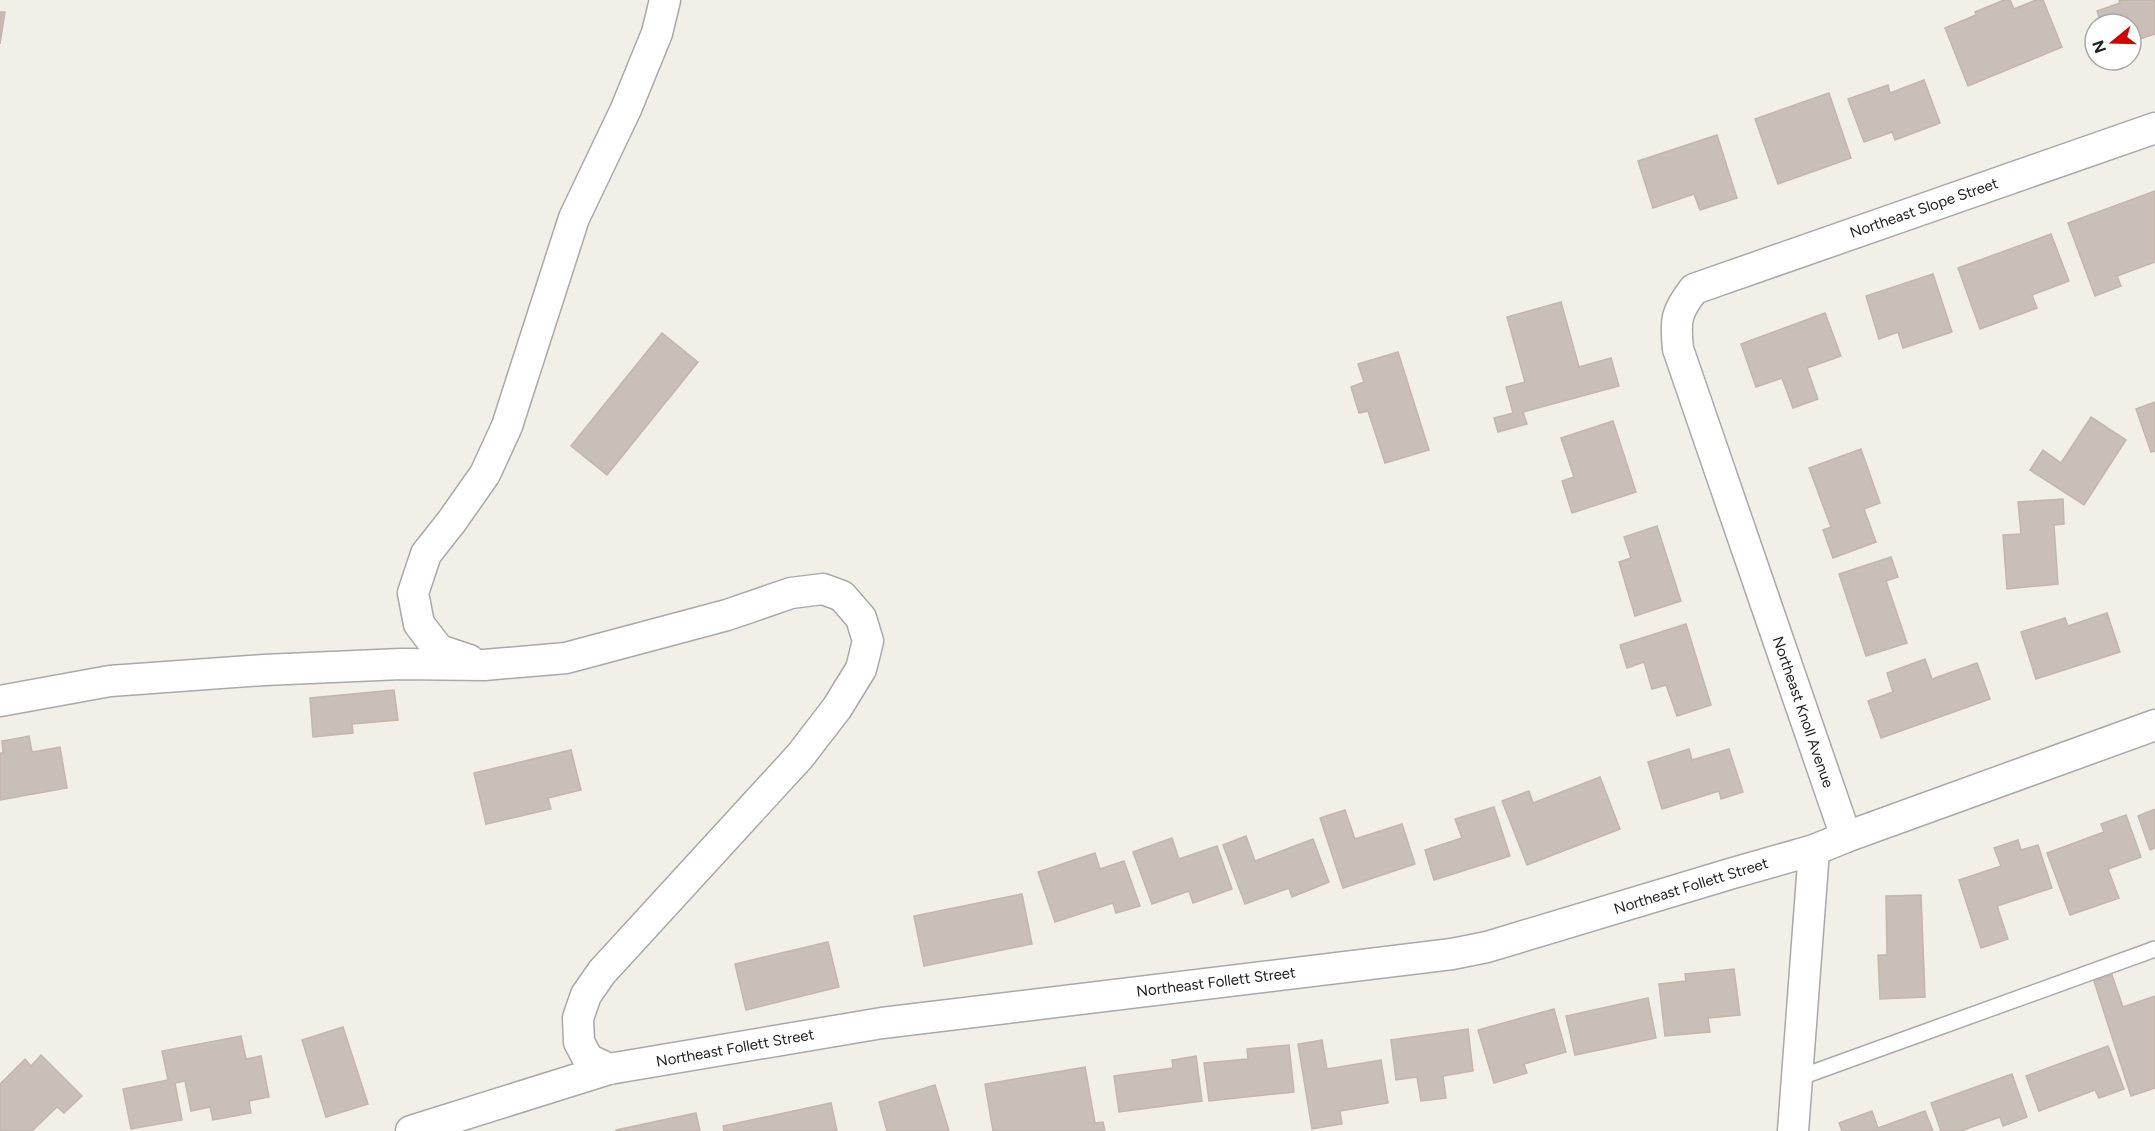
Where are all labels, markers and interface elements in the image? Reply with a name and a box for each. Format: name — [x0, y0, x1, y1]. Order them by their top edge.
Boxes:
north arrow — [2083, 12, 2143, 72]
text: N — [2088, 38, 2110, 56]
street label: Northeast Slope Street — [1848, 174, 2001, 242]
street label: Northeast Knoll Avenue — [1769, 634, 1837, 790]
street label: Northeast Follett Street — [1612, 854, 1771, 918]
street label: Northeast Follett Street — [1135, 963, 1297, 1001]
street label: Northeast Follett Street — [655, 1025, 816, 1071]

